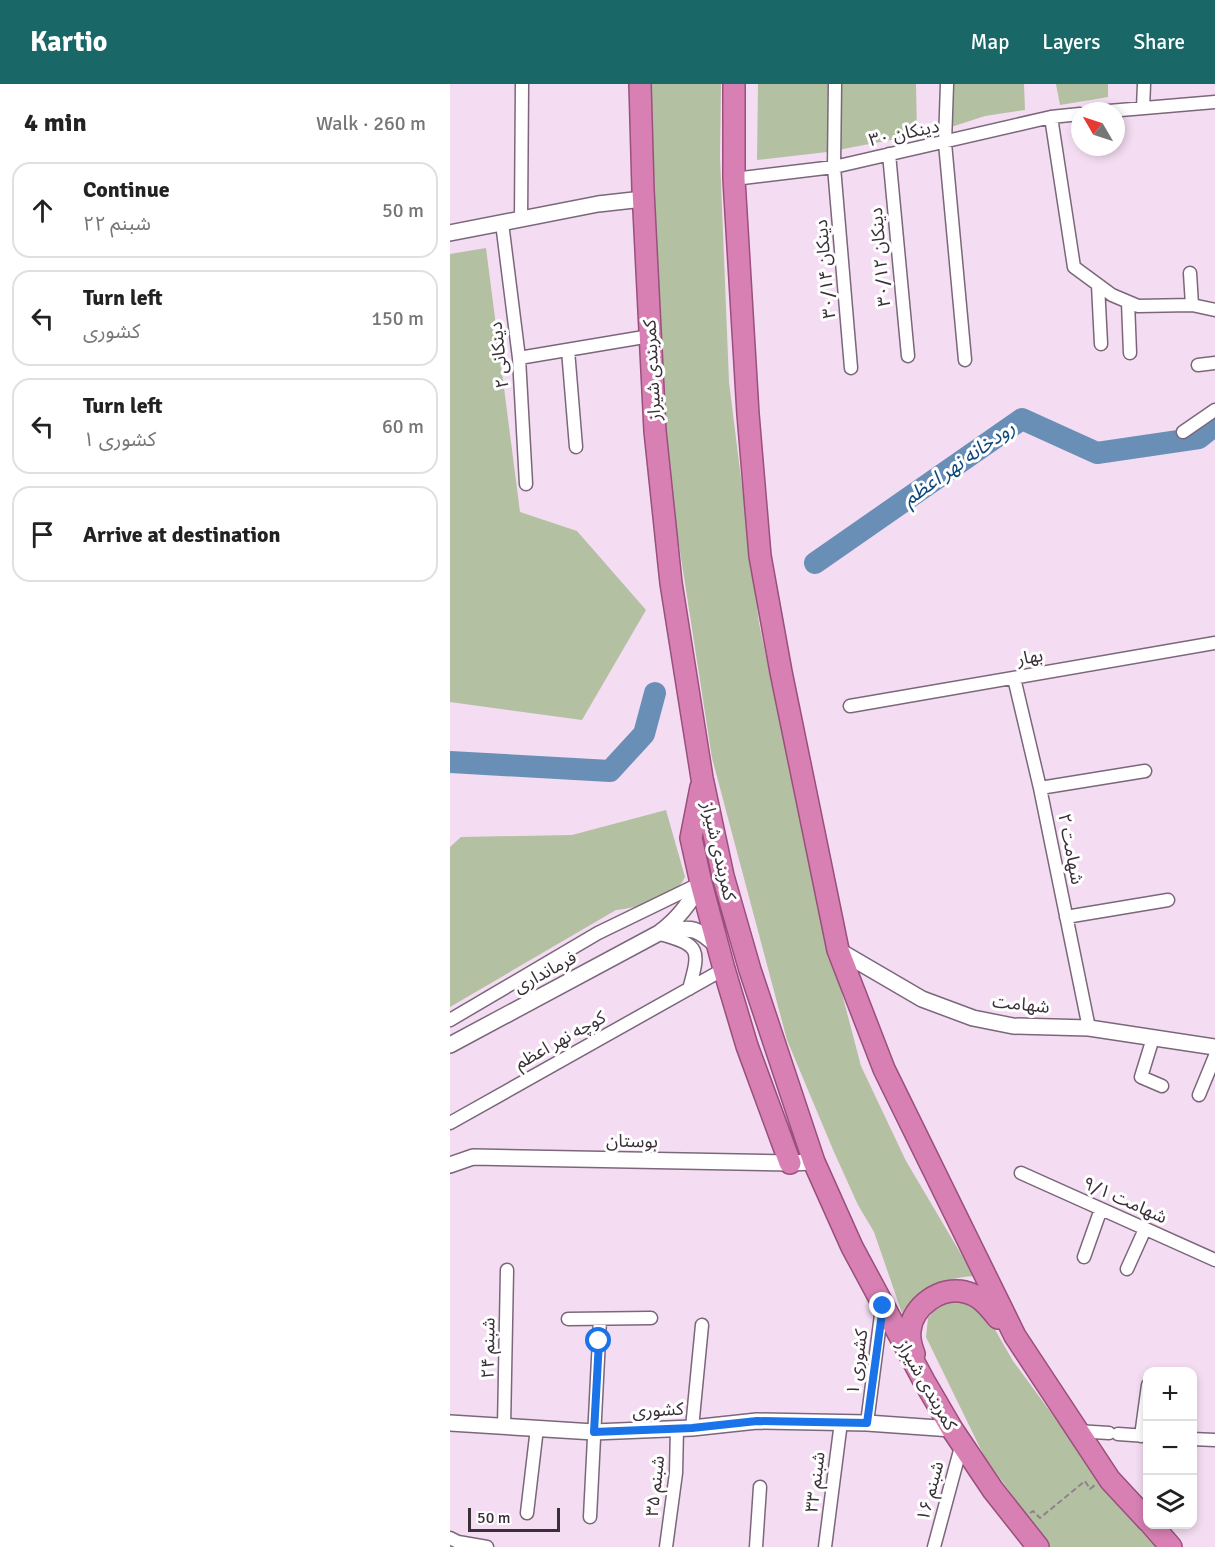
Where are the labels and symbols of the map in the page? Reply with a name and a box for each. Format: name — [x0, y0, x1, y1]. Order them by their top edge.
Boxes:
north arrow — [1071, 102, 1125, 156]
street label: ۳۰ دینکان — [867, 115, 941, 151]
street label: ۳۰/۱۲ دینکان — [865, 206, 895, 308]
street label: ۳۰/۱۴ دینکان — [810, 218, 840, 320]
street label: کمربندی شیراز — [638, 318, 666, 422]
street label: ۲ دینکانی — [485, 321, 513, 389]
water label: رودخانه نهر اعظم — [897, 415, 1021, 513]
street label: بهار — [1014, 644, 1045, 670]
street label: کمربندی شیراز — [697, 798, 741, 903]
street label: ۲ شهامت — [1053, 812, 1089, 886]
street label: فرمانداری — [510, 946, 580, 998]
street label: شهامت — [991, 990, 1051, 1018]
street label: کوچه نهر اعظم — [511, 1006, 611, 1076]
street label: بوستان — [606, 1130, 658, 1152]
street label: ۹/۱ شهامت — [1080, 1172, 1170, 1228]
route end — [869, 1292, 895, 1318]
street label: ۲۴ شبنم — [476, 1317, 502, 1379]
route start — [585, 1327, 611, 1353]
street label: ۱ کشوری — [842, 1327, 873, 1396]
street label: کمربندی شیراز — [892, 1335, 962, 1435]
street label: کشوری — [632, 1398, 685, 1422]
street label: ۳۳ شبنم — [800, 1450, 832, 1514]
street label: ۳۵ شبنم — [641, 1454, 671, 1518]
street label: ۱۶ شبنم — [911, 1459, 950, 1524]
scale bar — [468, 1505, 560, 1532]

